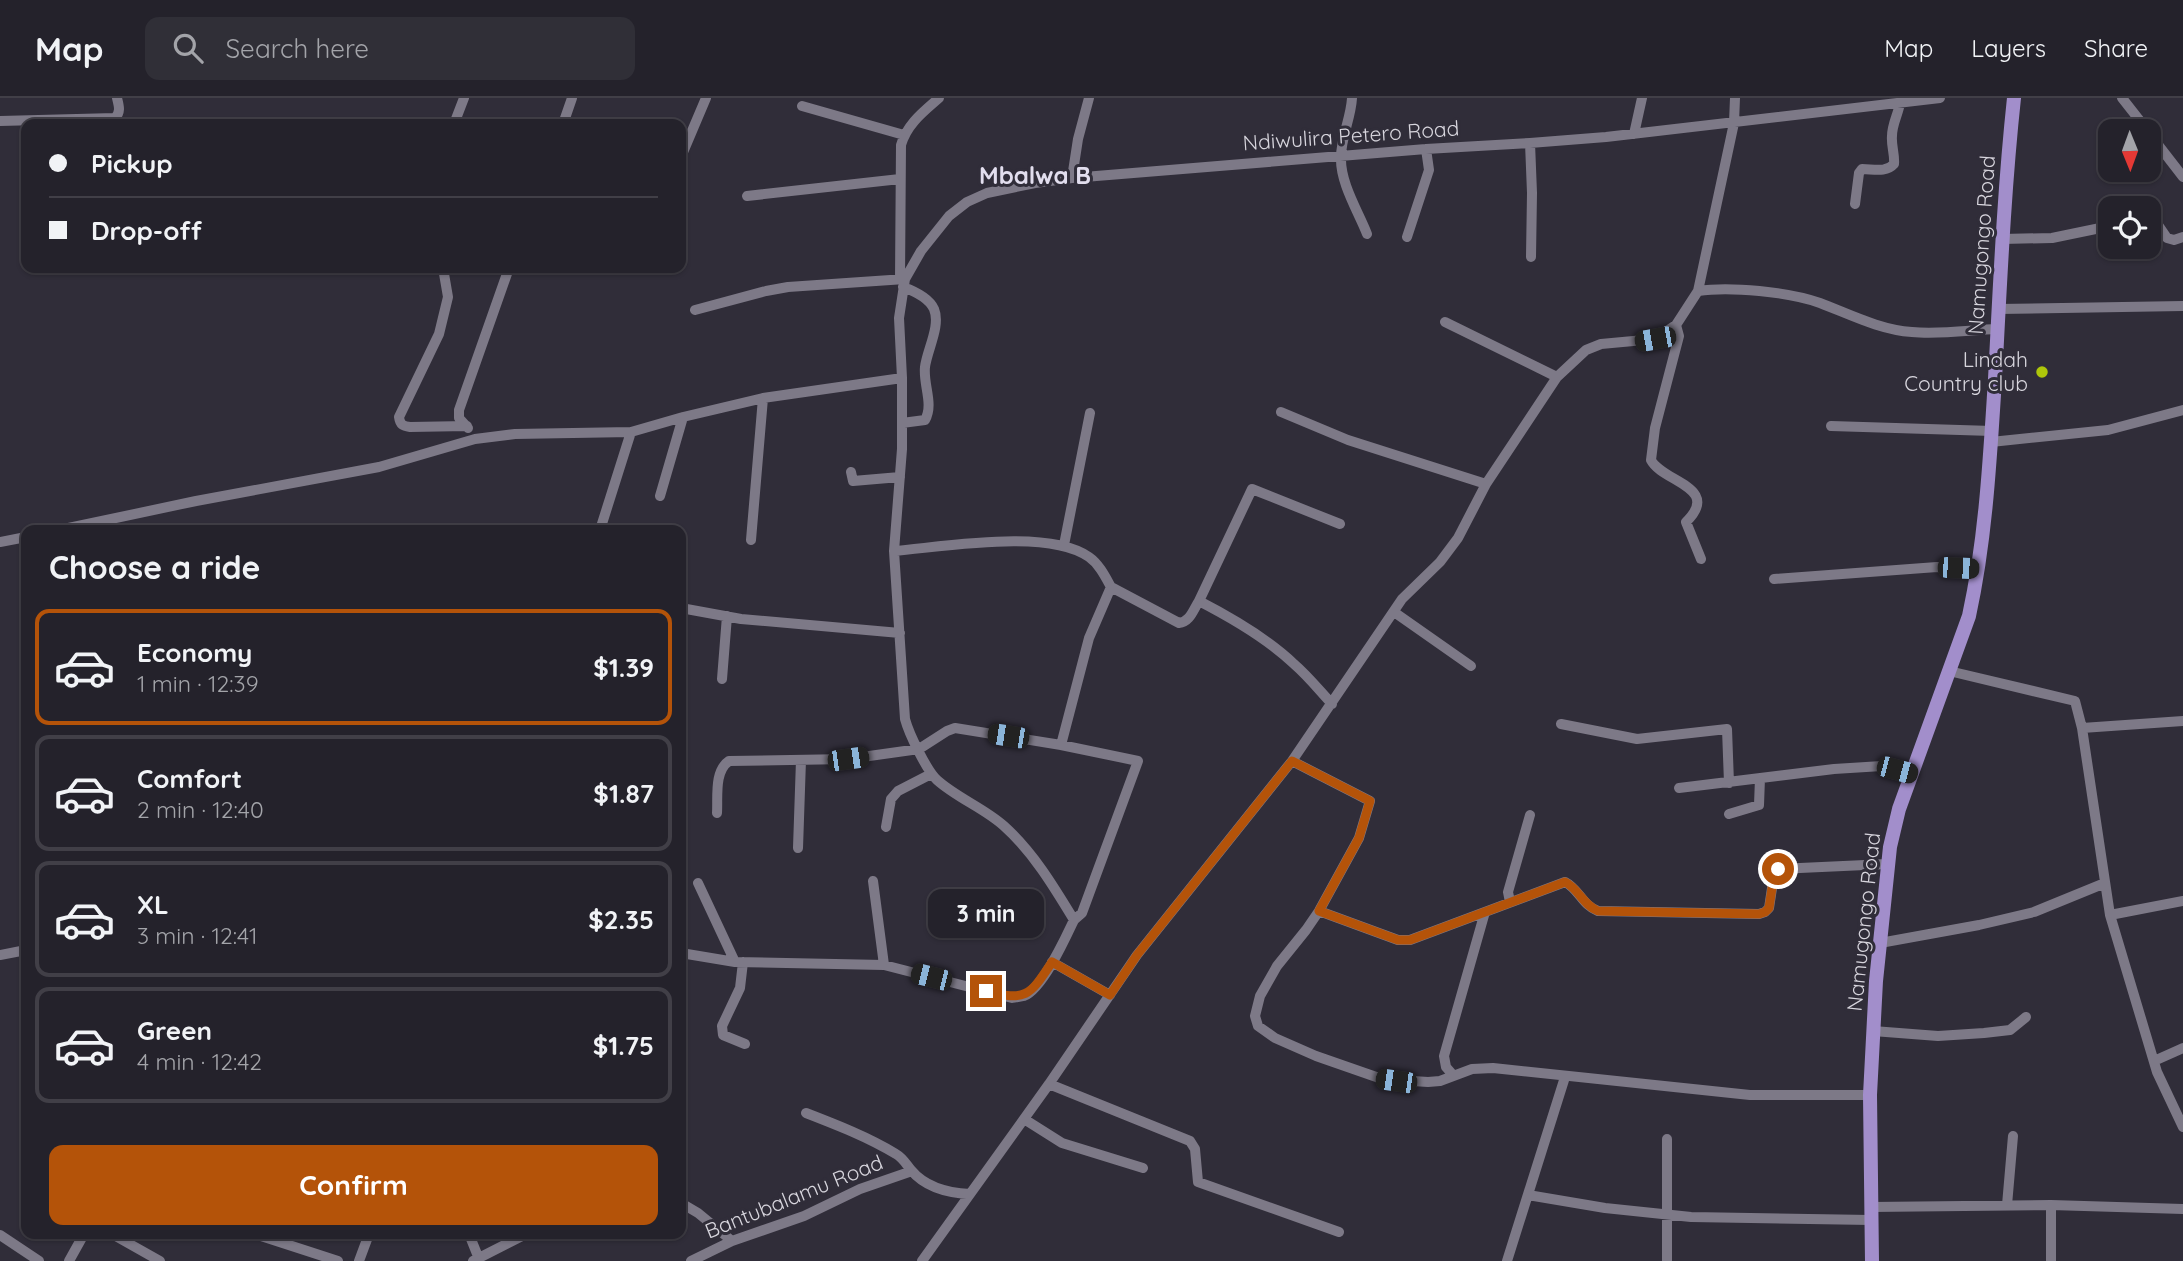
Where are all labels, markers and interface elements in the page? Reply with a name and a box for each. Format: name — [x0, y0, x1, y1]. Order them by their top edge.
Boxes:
search box — [145, 17, 635, 80]
text: Map — [35, 28, 103, 69]
icon: search — [169, 29, 207, 67]
text: Search here — [225, 32, 369, 65]
text: Map — [1884, 33, 1933, 63]
text: Layers — [1971, 33, 2046, 63]
text: Share — [2084, 33, 2148, 63]
street label: Ndiwulira Petero Road — [1242, 114, 1460, 156]
north arrow — [2098, 119, 2161, 182]
map controls — [2098, 119, 2161, 259]
text: Pickup — [91, 147, 173, 180]
street label: Namugongo Road — [1962, 154, 2000, 335]
district label: Mbalwa B — [979, 160, 1091, 190]
button: locate — [2098, 196, 2161, 259]
text: Drop-off — [91, 214, 202, 247]
car — [1633, 325, 1678, 353]
place label: Lindah Country club — [1904, 346, 2028, 396]
marker: Lindah Country club — [2034, 364, 2050, 380]
text: Choose a ride — [49, 547, 261, 587]
car — [1937, 557, 1980, 579]
icon: car — [53, 636, 116, 699]
text: Economy — [137, 636, 252, 669]
text: $1.39 — [593, 651, 654, 684]
text: 1 min · 12:39 — [137, 669, 258, 698]
car — [986, 722, 1031, 750]
car — [826, 746, 871, 772]
car — [1874, 754, 1921, 786]
icon: car — [53, 762, 116, 825]
text: Comfort — [137, 762, 242, 795]
text: $1.87 — [593, 777, 654, 810]
text: 2 min · 12:40 — [137, 795, 264, 824]
street label: Namugongo Road — [1841, 831, 1885, 1013]
route start — [1762, 853, 1794, 885]
icon: car — [53, 888, 116, 951]
text: XL — [137, 888, 169, 921]
callout: 3 min — [928, 890, 1044, 938]
text: 3 min — [956, 899, 1016, 928]
text: $2.35 — [588, 903, 654, 936]
text: 3 min · 12:41 — [137, 921, 258, 950]
car — [909, 962, 954, 992]
route end — [970, 975, 1002, 1007]
icon: car — [53, 1014, 116, 1077]
text: Green — [137, 1014, 212, 1047]
text: $1.75 — [593, 1029, 654, 1062]
text: 4 min · 12:42 — [137, 1047, 262, 1076]
car — [1374, 1068, 1419, 1094]
button: Confirm — [49, 1145, 658, 1225]
street label: Bantubalamu Road — [701, 1149, 886, 1244]

